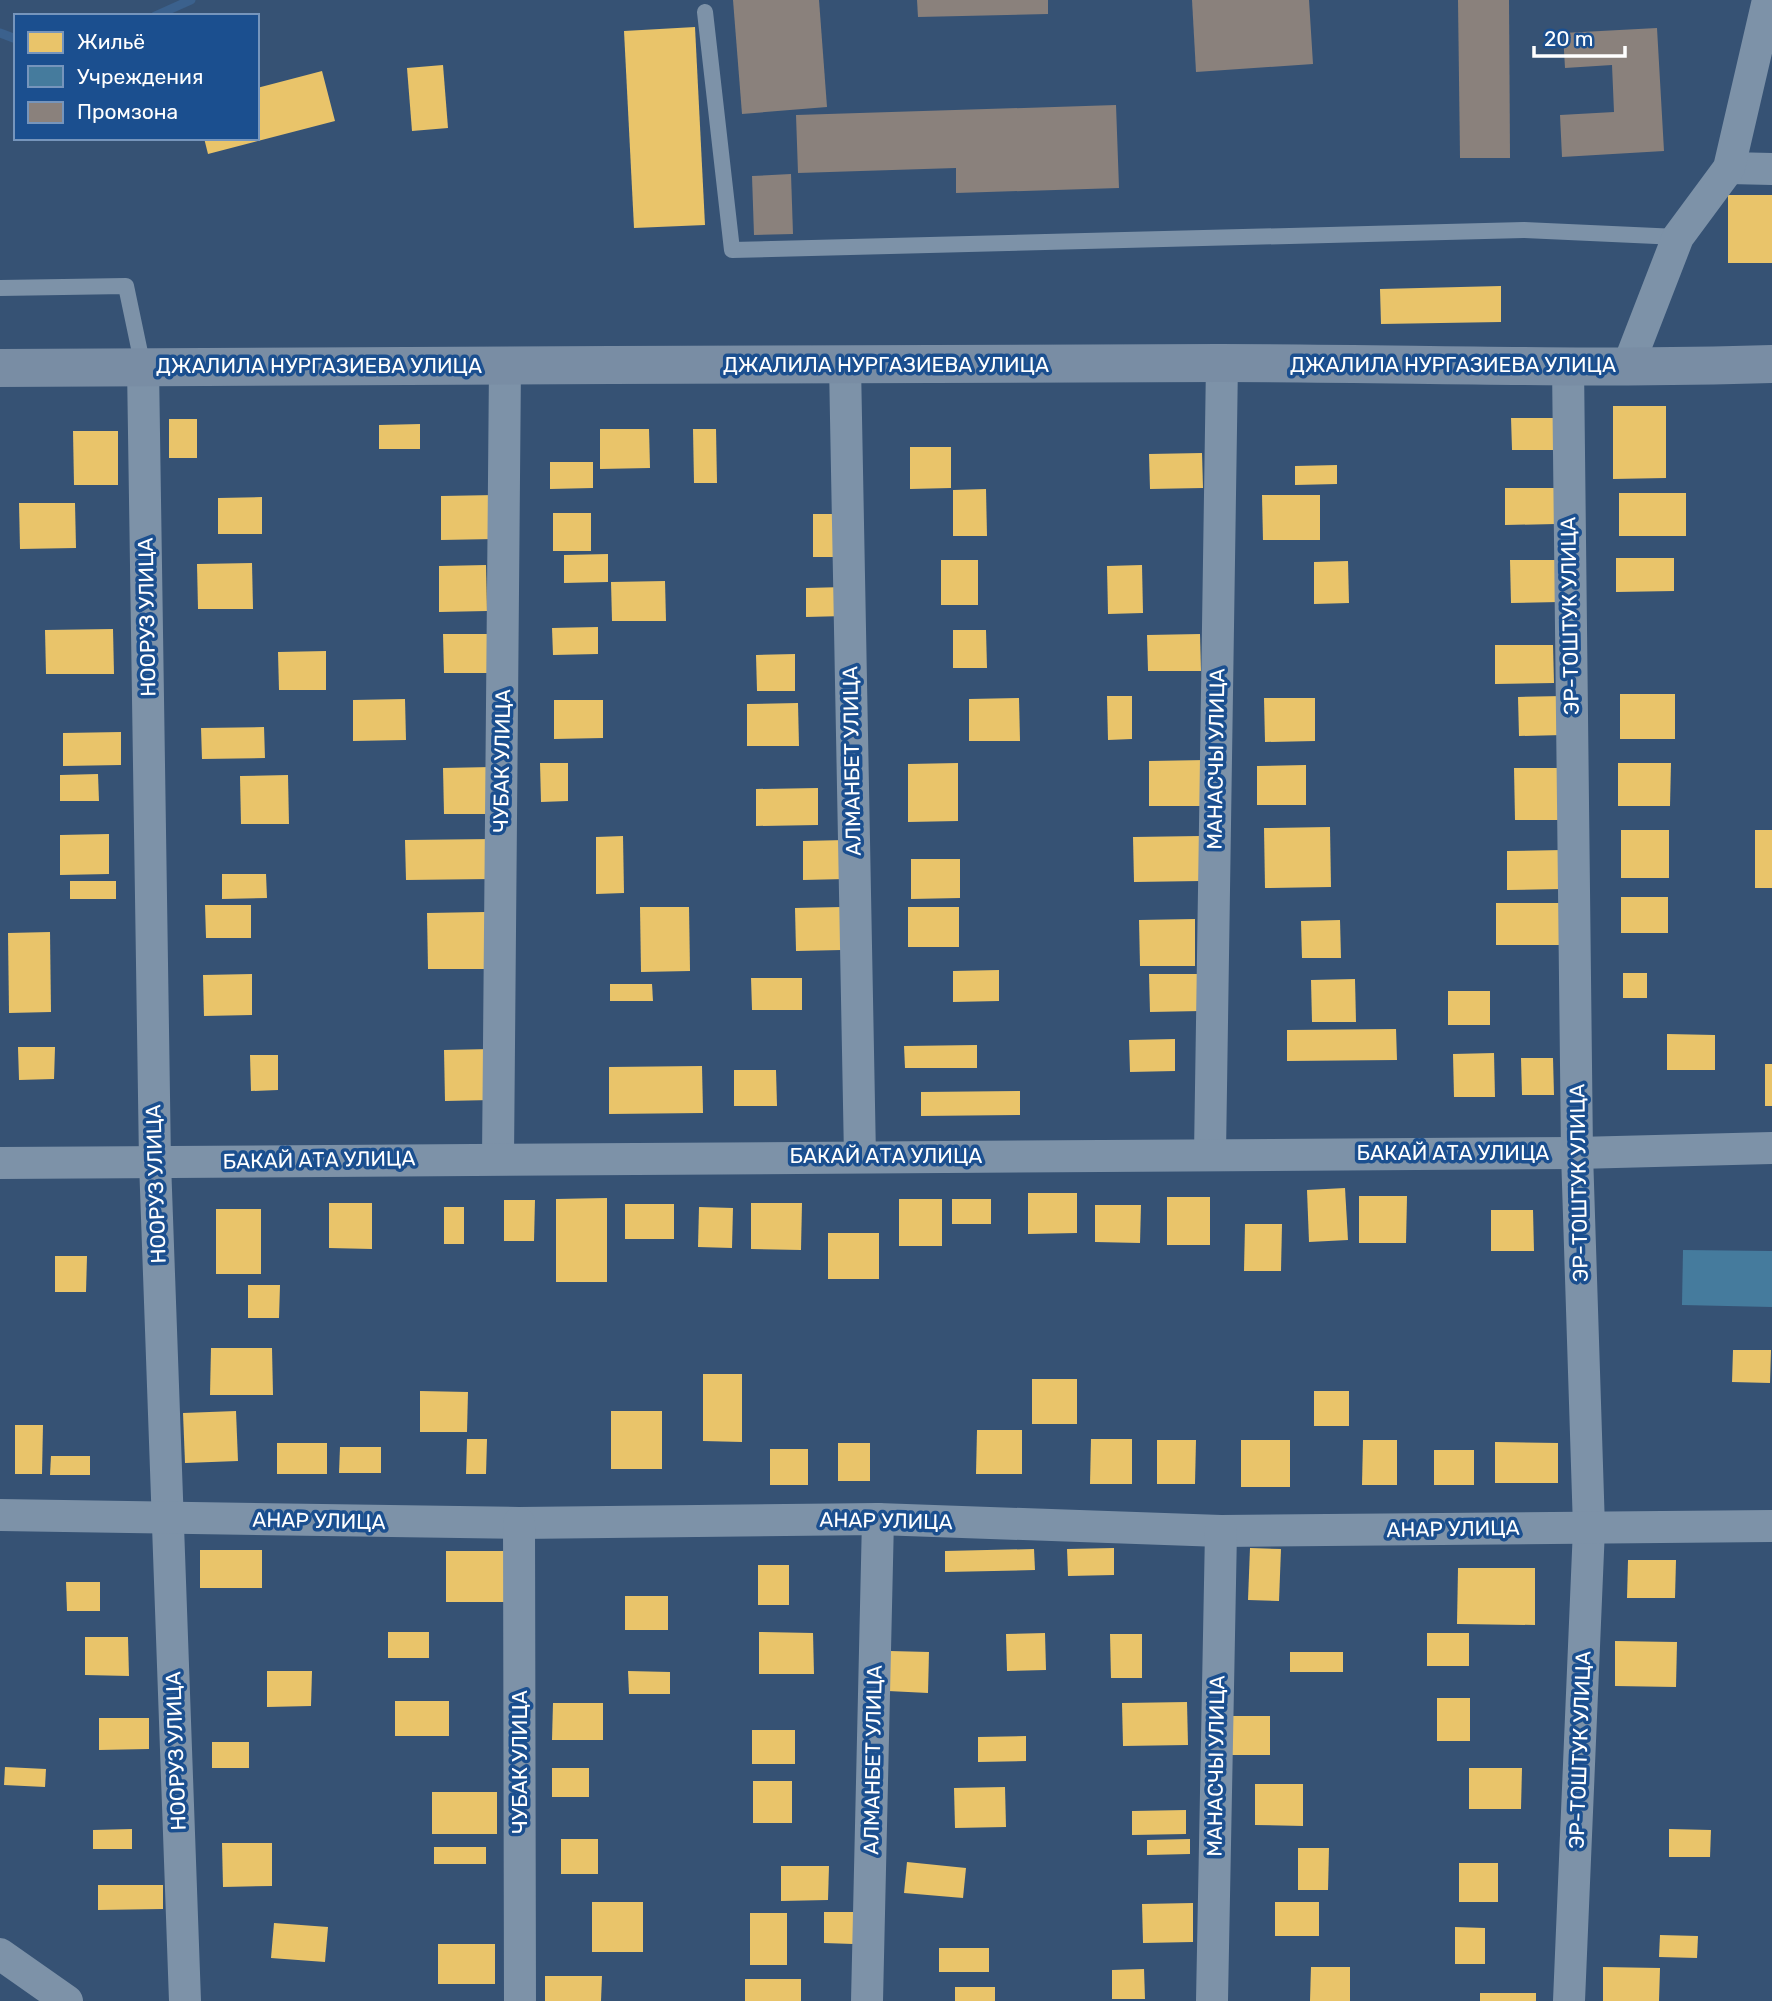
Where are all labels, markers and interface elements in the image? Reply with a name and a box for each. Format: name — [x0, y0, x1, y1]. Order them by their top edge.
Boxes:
legend — [14, 14, 259, 140]
scale bar — [1534, 14, 1625, 58]
text: 20 m — [1544, 26, 1593, 51]
text: Жильё — [77, 29, 145, 54]
text: Учреждения — [77, 64, 203, 89]
text: Промзона — [77, 99, 178, 124]
street label: ДЖАЛИЛА НУРГАЗИЕВА УЛИЦА — [723, 352, 1049, 377]
street label: ДЖАЛИЛА НУРГАЗИЕВА УЛИЦА — [1290, 352, 1616, 377]
street label: ДЖАЛИЛА НУРГАЗИЕВА УЛИЦА — [156, 353, 482, 378]
street label: ЭР-ТОШТУК УЛИЦА — [1555, 517, 1584, 715]
street label: НООРУЗ УЛИЦА — [133, 537, 160, 697]
street label: АЛМАНБЕТ УЛИЦА — [837, 666, 866, 856]
street label: МАНАСЧЫ УЛИЦА — [1201, 668, 1230, 850]
street label: ЧУБАК УЛИЦА — [488, 689, 515, 833]
street label: ЭР-ТОШТУК УЛИЦА — [1564, 1084, 1593, 1282]
street label: НООРУЗ УЛИЦА — [140, 1104, 171, 1264]
street label: БАКАЙ АТА УЛИЦА — [1357, 1140, 1549, 1165]
street label: БАКАЙ АТА УЛИЦА — [790, 1143, 982, 1168]
street label: БАКАЙ АТА УЛИЦА — [222, 1145, 416, 1174]
street label: АНАР УЛИЦА — [252, 1507, 386, 1534]
street label: АНАР УЛИЦА — [819, 1507, 953, 1534]
street label: АНАР УЛИЦА — [1386, 1515, 1520, 1542]
street label: ЭР-ТОШТУК УЛИЦА — [1564, 1650, 1595, 1850]
street label: АЛМАНБЕТ УЛИЦА — [858, 1665, 887, 1855]
street label: НООРУЗ УЛИЦА — [160, 1671, 191, 1831]
street label: МАНАСЧЫ УЛИЦА — [1201, 1675, 1230, 1857]
street label: ЧУБАК УЛИЦА — [507, 1690, 532, 1834]

